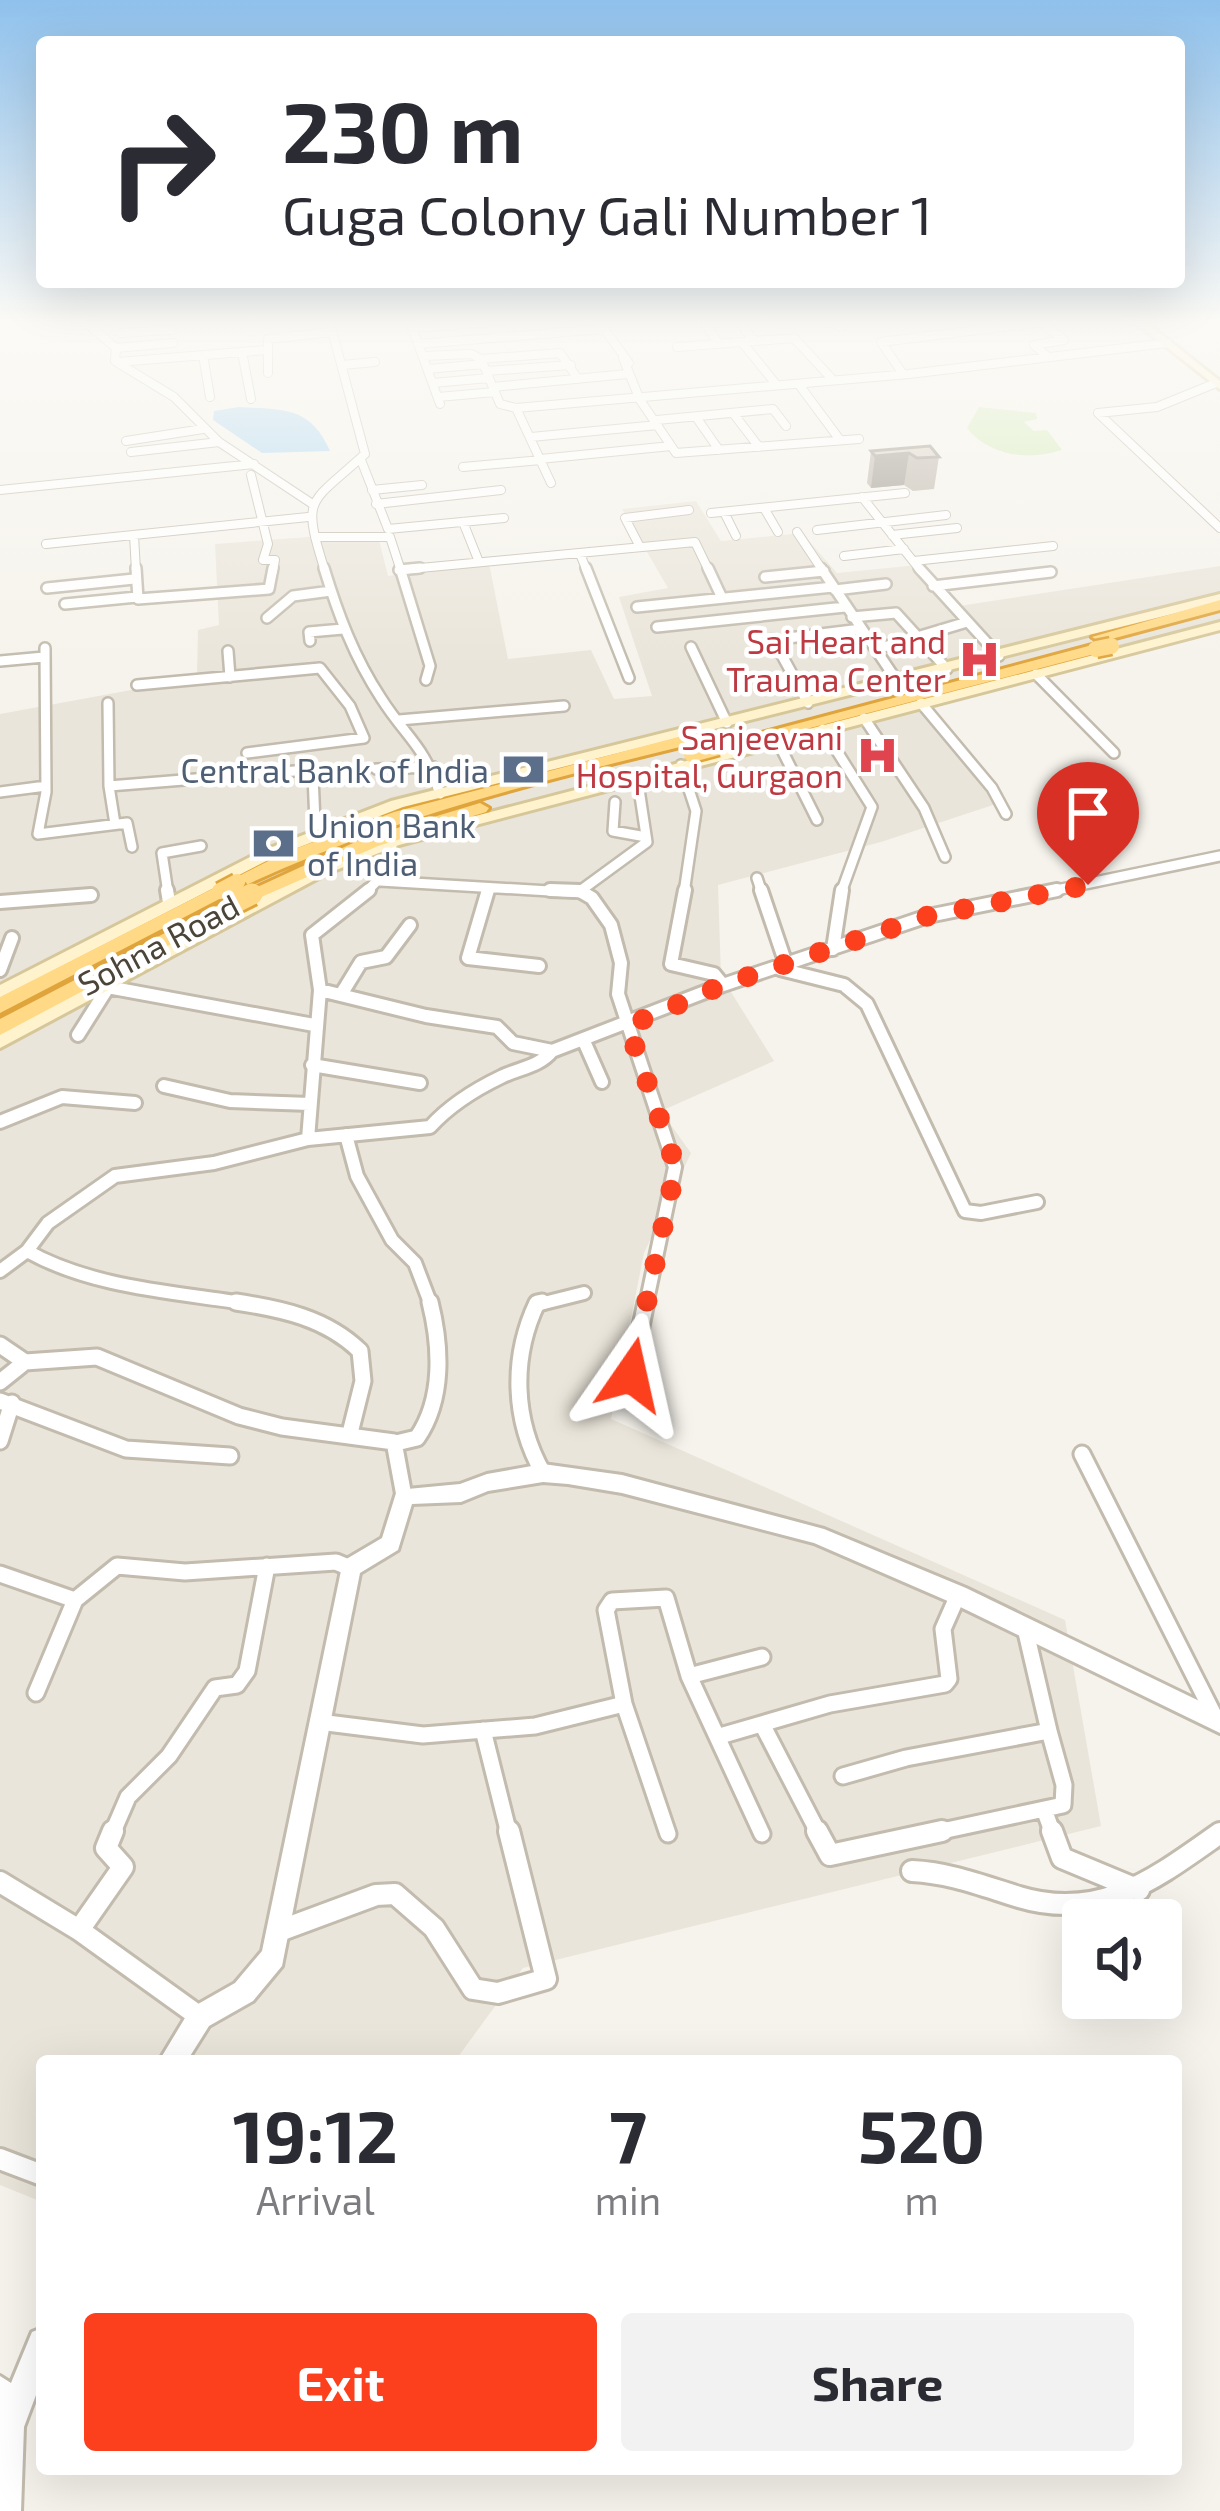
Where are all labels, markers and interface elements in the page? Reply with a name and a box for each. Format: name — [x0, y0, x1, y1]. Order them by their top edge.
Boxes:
text: 230 m — [282, 79, 524, 180]
icon: right — [84, 84, 240, 240]
text: Guga Colony Gali Number 1 — [282, 181, 932, 246]
place label: Sai Heart and Trauma Center — [726, 621, 946, 699]
hospital icon: Sai Heart and Trauma Center — [957, 637, 1003, 683]
place label: Sanjeevani Hospital, Gurgaon — [576, 717, 843, 795]
hospital icon: Sanjeevani Hospital, Gurgaon — [854, 733, 900, 779]
bank icon: Central Bank of India — [500, 747, 546, 793]
place label: Central Bank of India — [180, 750, 489, 790]
pin — [1037, 762, 1139, 885]
icon: arrive — [1055, 780, 1121, 846]
place label: Union Bank of India — [307, 805, 476, 883]
bank icon: Union Bank of India — [250, 821, 296, 867]
street label: Sohna Road — [70, 885, 246, 1003]
position arrow — [568, 1312, 694, 1438]
map controls — [1062, 1899, 1182, 2019]
button: sound — [1062, 1899, 1182, 2019]
text: 19:12 — [233, 2091, 398, 2177]
text: 7 — [609, 2091, 647, 2177]
text: 520 — [858, 2091, 985, 2177]
text: Arrival — [256, 2176, 375, 2223]
text: min — [595, 2176, 661, 2223]
text: m — [905, 2176, 939, 2223]
button: Exit — [84, 2313, 597, 2451]
button: Share — [621, 2313, 1134, 2451]

